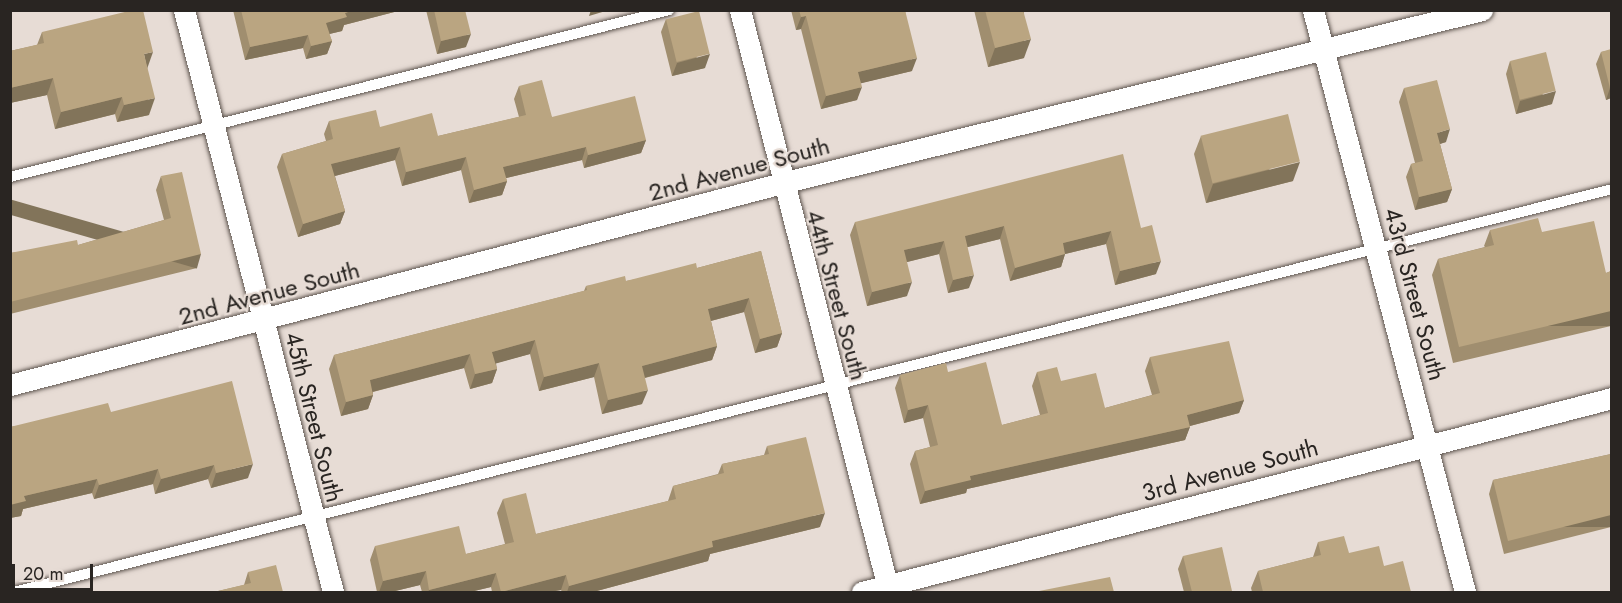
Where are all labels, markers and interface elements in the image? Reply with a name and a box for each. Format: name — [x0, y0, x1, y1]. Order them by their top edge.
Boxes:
street label: 2nd Avenue South — [645, 131, 833, 207]
street label: 43rd Street South — [1378, 204, 1452, 384]
street label: 44th Street South — [800, 207, 874, 383]
street label: 2nd Avenue South — [175, 255, 363, 331]
street label: 45th Street South — [279, 329, 349, 505]
street label: 3rd Avenue South — [1139, 433, 1321, 507]
scale bar — [15, 552, 96, 590]
text: 20 m — [23, 561, 63, 587]

